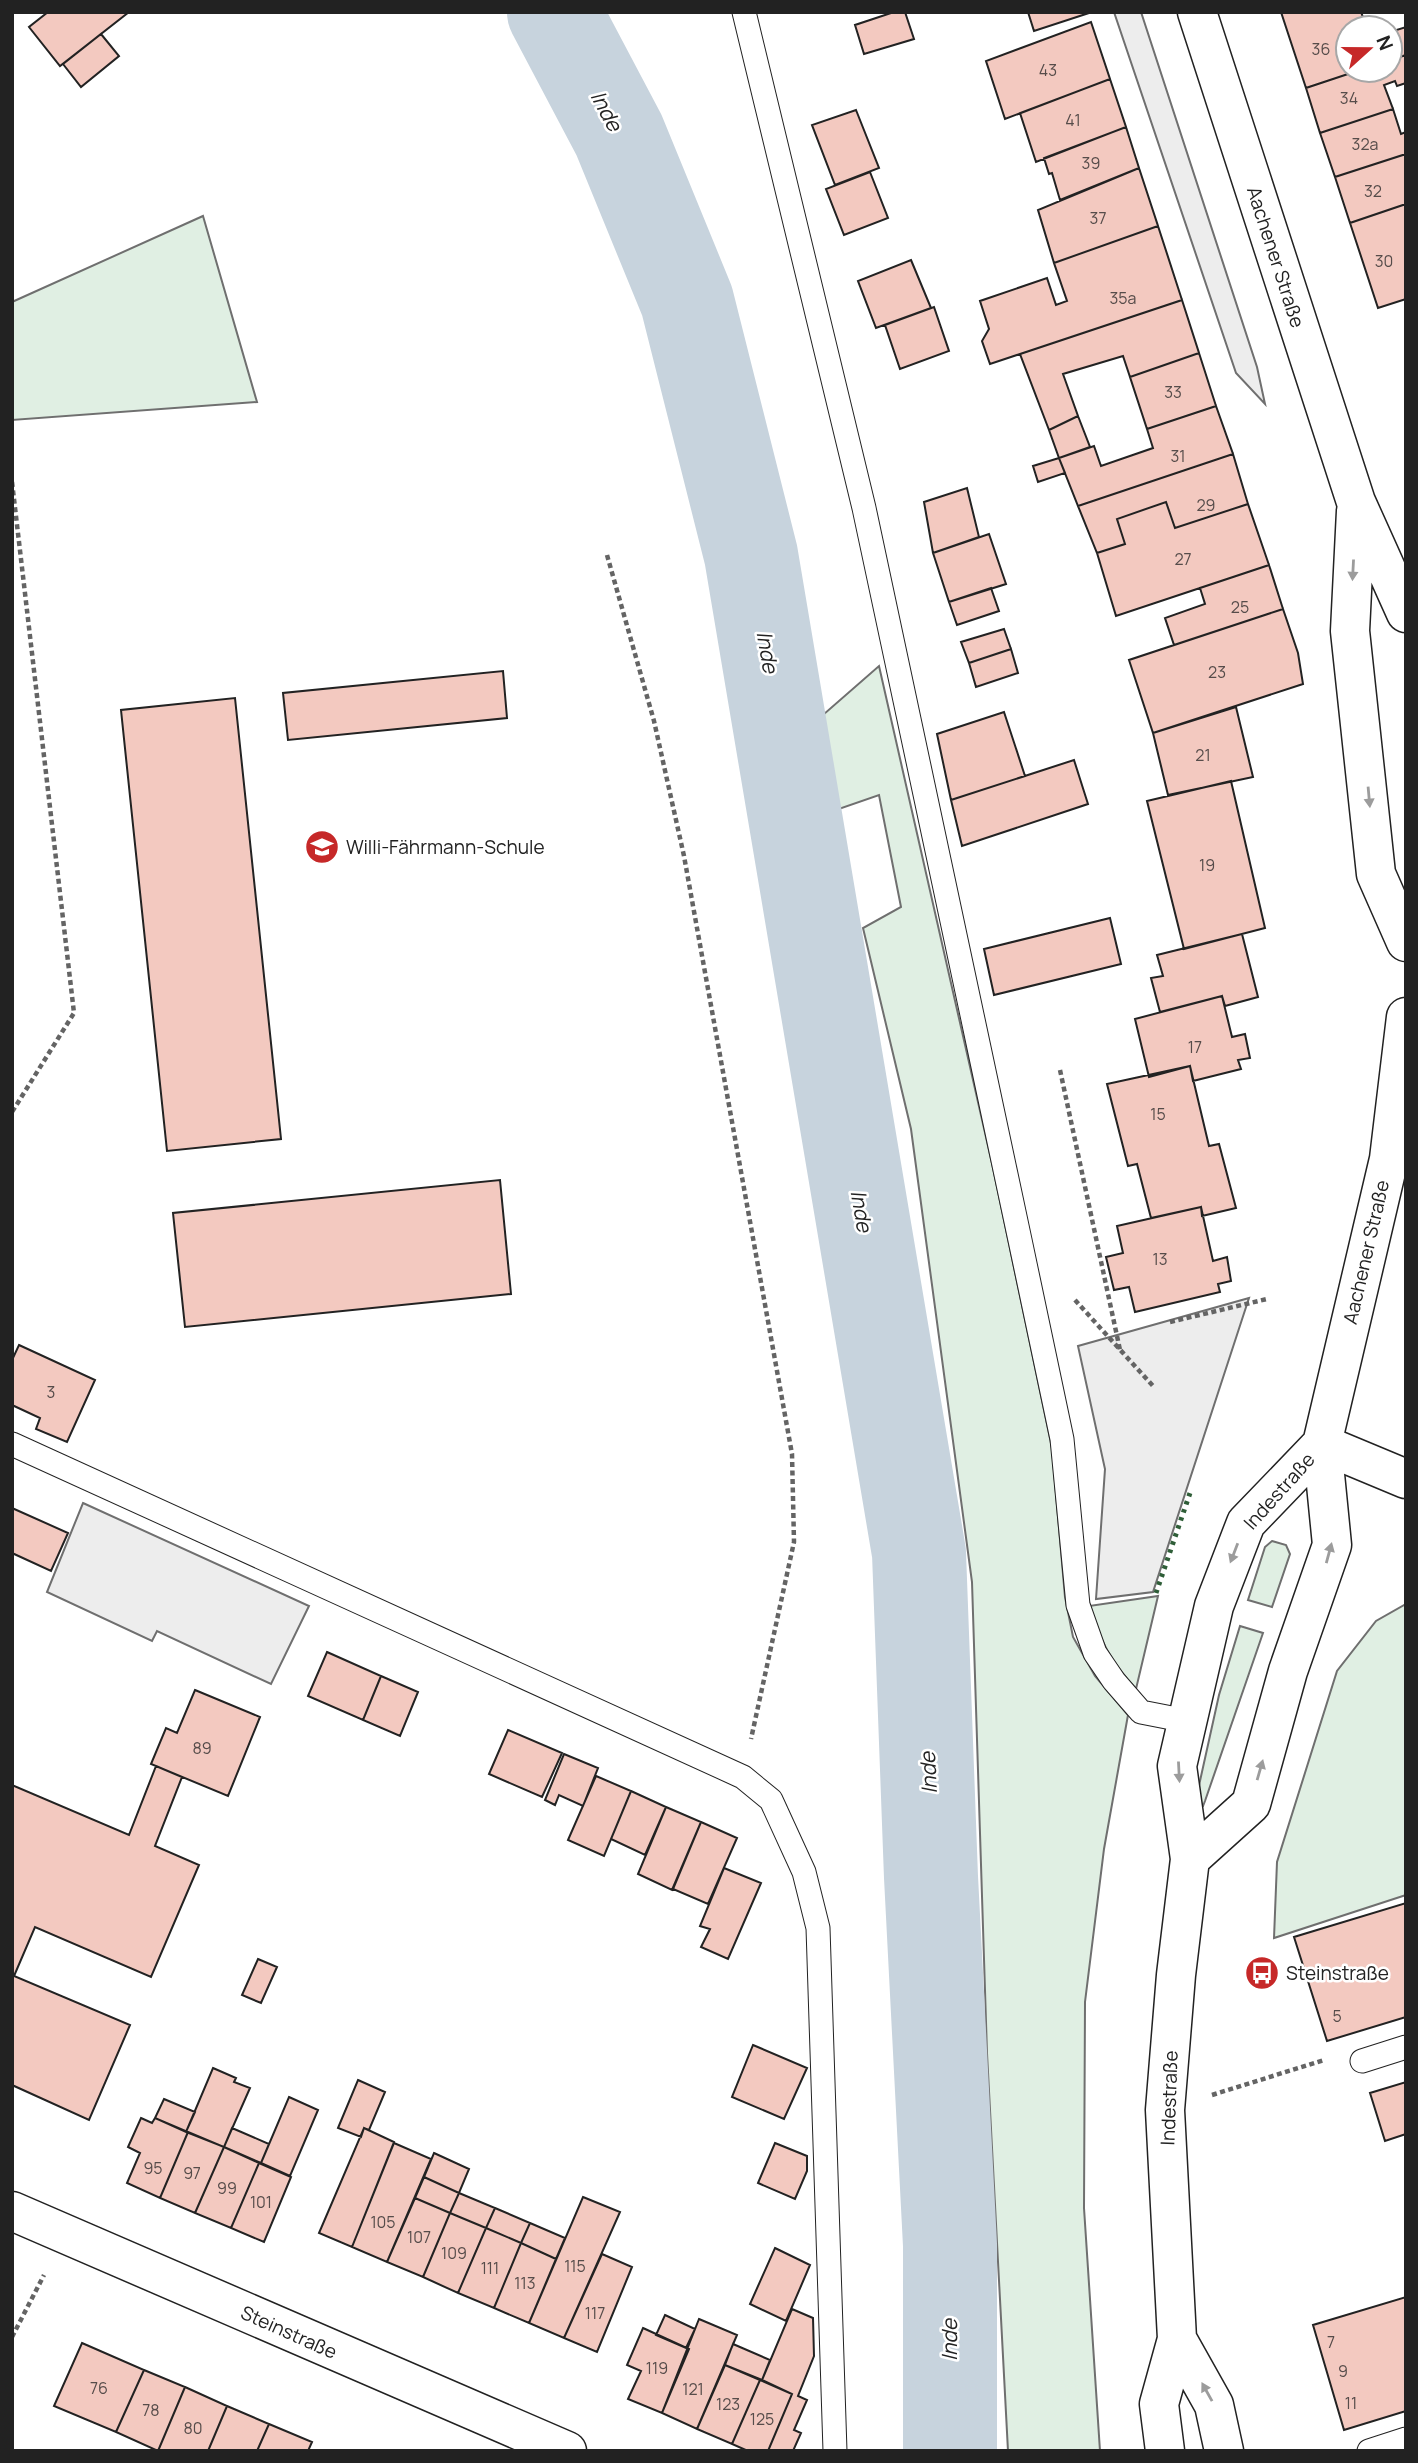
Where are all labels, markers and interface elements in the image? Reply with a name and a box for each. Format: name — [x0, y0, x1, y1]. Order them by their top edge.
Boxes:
north arrow — [1334, 14, 1404, 84]
text: N — [1370, 32, 1399, 54]
house number: 36 — [1312, 38, 1330, 60]
house number: 43 — [1039, 59, 1057, 81]
water label: Inde — [585, 85, 630, 137]
house number: 34 — [1340, 87, 1358, 109]
house number: 41 — [1065, 109, 1081, 131]
house number: 32a — [1352, 133, 1378, 155]
house number: 39 — [1082, 152, 1100, 174]
house number: 32 — [1364, 180, 1382, 202]
street label: Aachener Straße — [1241, 183, 1311, 331]
house number: 37 — [1090, 207, 1106, 229]
house number: 30 — [1375, 250, 1393, 272]
house number: 35a — [1110, 287, 1136, 309]
house number: 33 — [1164, 381, 1182, 403]
house number: 31 — [1170, 445, 1186, 467]
house number: 29 — [1196, 494, 1216, 516]
house number: 27 — [1174, 548, 1192, 570]
one-way arrow — [1347, 560, 1358, 582]
house number: 25 — [1231, 596, 1249, 618]
water label: Inde — [751, 629, 786, 677]
house number: 23 — [1208, 661, 1226, 683]
house number: 21 — [1195, 744, 1211, 766]
one-way arrow — [1364, 786, 1375, 808]
school or university icon: Willi-Fährmann-Schule — [303, 828, 341, 866]
place label: Willi-Fährmann-Schule — [346, 834, 545, 860]
house number: 19 — [1199, 854, 1215, 876]
house number: 17 — [1188, 1036, 1202, 1058]
house number: 15 — [1150, 1103, 1166, 1125]
street label: Aachener Straße — [1337, 1177, 1395, 1327]
water label: Inde — [845, 1188, 880, 1236]
house number: 13 — [1152, 1248, 1168, 1270]
house number: 3 — [47, 1381, 55, 1403]
street label: Indestraße — [1238, 1447, 1320, 1535]
one-way arrow — [1324, 1542, 1334, 1563]
one-way arrow — [1229, 1543, 1240, 1564]
house number: 89 — [192, 1737, 212, 1759]
water label: Inde — [913, 1750, 943, 1795]
one-way arrow — [1255, 1758, 1266, 1780]
one-way arrow — [1173, 1761, 1184, 1783]
bus stop icon: Steinstraße — [1243, 1954, 1281, 1992]
place label: Steinstraße — [1286, 1960, 1389, 1986]
house number: 5 — [1332, 2005, 1342, 2027]
street label: Indestraße — [1154, 2050, 1184, 2146]
house number: 95 — [143, 2157, 163, 2179]
house number: 97 — [183, 2162, 201, 2184]
house number: 99 — [217, 2177, 237, 2199]
house number: 101 — [250, 2191, 272, 2213]
house number: 105 — [370, 2211, 396, 2233]
house number: 107 — [407, 2226, 431, 2248]
house number: 109 — [441, 2242, 467, 2264]
house number: 115 — [564, 2255, 586, 2277]
house number: 111 — [481, 2257, 499, 2279]
house number: 113 — [514, 2272, 536, 2294]
street label: Steinstraße — [237, 2299, 341, 2365]
house number: 117 — [585, 2302, 605, 2324]
water label: Inde — [935, 2317, 963, 2361]
house number: 7 — [1327, 2331, 1335, 2353]
house number: 119 — [646, 2357, 668, 2379]
house number: 9 — [1338, 2360, 1348, 2382]
house number: 76 — [90, 2377, 108, 2399]
house number: 121 — [682, 2378, 704, 2400]
one-way arrow — [1201, 2383, 1213, 2402]
house number: 11 — [1345, 2392, 1357, 2414]
house number: 123 — [716, 2393, 740, 2415]
house number: 78 — [142, 2399, 160, 2421]
house number: 125 — [750, 2408, 774, 2430]
house number: 80 — [183, 2417, 203, 2439]

